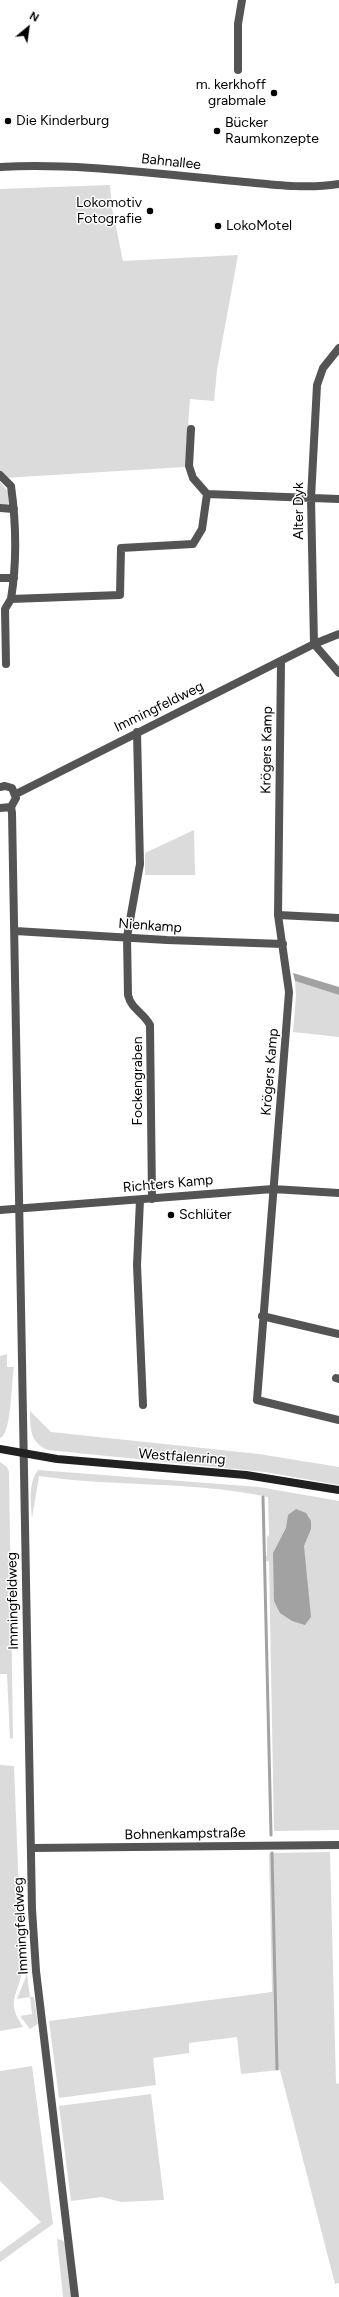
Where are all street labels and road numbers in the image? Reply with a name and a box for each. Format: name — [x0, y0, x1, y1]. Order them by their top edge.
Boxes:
street label: Bahnallee — [140, 151, 202, 173]
street label: Alter Dyk — [291, 482, 307, 540]
street label: Immingfeldweg — [111, 678, 207, 736]
street label: Krögers Kamp — [258, 706, 276, 794]
street label: Nienkamp — [118, 915, 182, 937]
street label: Krögers Kamp — [258, 1028, 282, 1116]
street label: Fockengraben — [130, 1036, 146, 1126]
street label: Richters Kamp — [122, 1172, 214, 1196]
street label: Westfalenring — [138, 1446, 226, 1468]
street label: Immingfeldweg — [4, 1552, 22, 1650]
street label: Bohnenkampstraße — [124, 1825, 246, 1843]
street label: Immingfeldweg — [10, 1877, 32, 1975]

